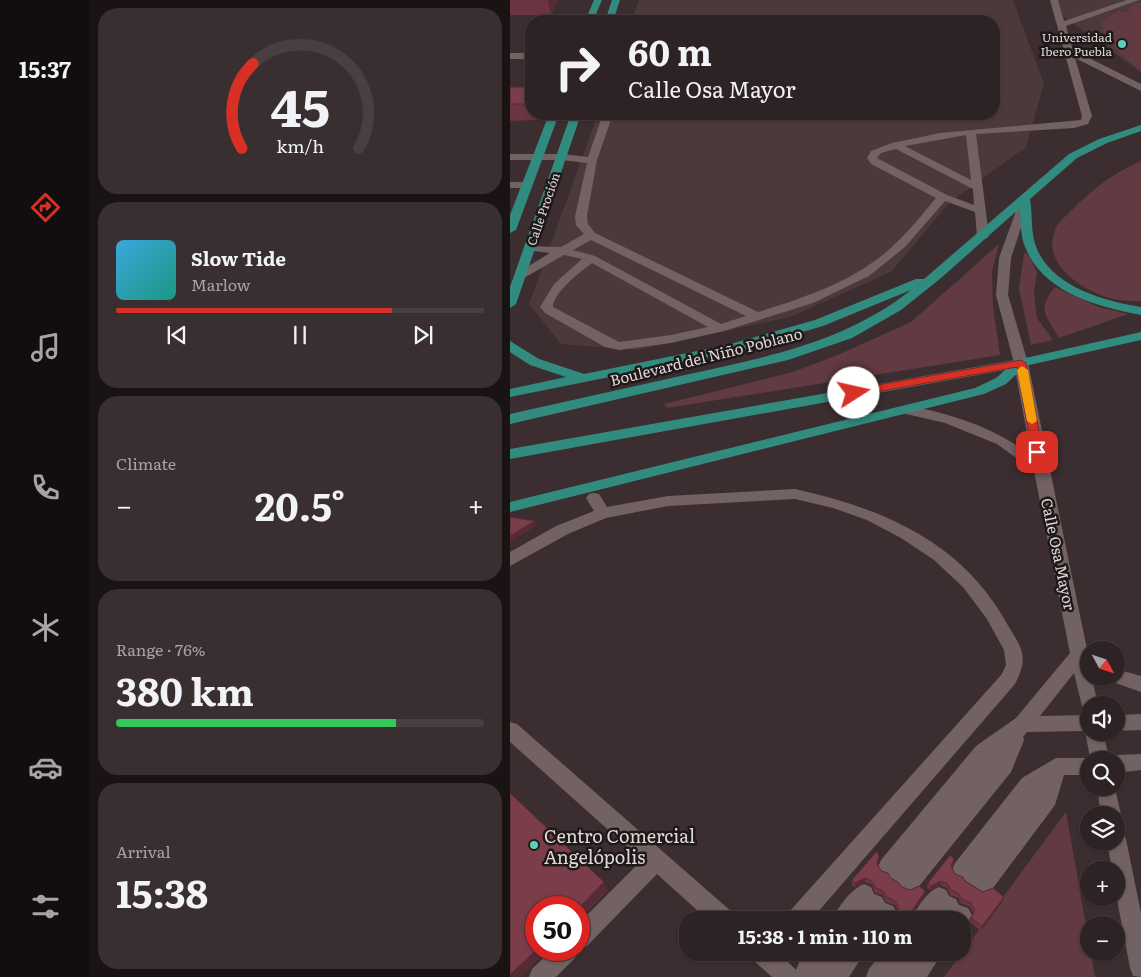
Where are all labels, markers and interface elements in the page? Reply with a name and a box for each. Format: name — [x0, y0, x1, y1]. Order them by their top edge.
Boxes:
text: 60 m — [628, 25, 712, 77]
place label: Universidad Ibero Puebla — [1040, 28, 1113, 60]
icon: right — [545, 35, 610, 100]
marker: Universidad Ibero Puebla — [1116, 38, 1128, 50]
text: 15:37 — [19, 52, 71, 85]
text: 45 — [270, 66, 330, 143]
text: Calle Osa Mayor — [628, 72, 796, 105]
text: km/h — [276, 132, 324, 159]
street label: Calle Proción — [522, 170, 564, 248]
icon: directions — [28, 190, 63, 225]
text: Slow Tide — [191, 244, 286, 272]
text: Marlow — [191, 272, 251, 296]
icon: previous — [163, 321, 191, 349]
icon: pause — [286, 321, 314, 349]
icon: next — [409, 321, 437, 349]
street label: Boulevard del Niño Poblano — [607, 321, 805, 391]
icon: music — [28, 330, 63, 365]
position arrow — [827, 366, 879, 418]
pin — [1016, 431, 1058, 473]
icon: arrive — [1023, 438, 1051, 466]
text: Climate — [116, 451, 176, 475]
icon: phone — [28, 470, 63, 505]
text: 20.5° — [255, 476, 345, 533]
text: − — [116, 483, 132, 525]
text: + — [468, 483, 484, 525]
street label: Calle Osa Mayor — [1036, 496, 1082, 612]
icon: climate — [28, 610, 63, 645]
text: Range · 76% — [116, 637, 205, 661]
north arrow — [1080, 641, 1125, 686]
map controls — [1080, 641, 1125, 961]
text: 380 km — [116, 661, 254, 718]
button: sound — [1080, 696, 1125, 741]
icon: car — [28, 750, 63, 785]
button: search — [1080, 751, 1125, 796]
button: layers — [1080, 806, 1125, 851]
place label: Centro Comercial Angelópolis — [544, 822, 695, 870]
text: Arrival — [116, 839, 171, 863]
marker: Centro Comercial Angelópolis — [528, 839, 540, 851]
button: + — [1080, 861, 1125, 906]
text: 15:38 — [116, 863, 208, 920]
icon: filters — [28, 889, 63, 924]
speed limit sign: 50 — [525, 896, 590, 961]
button: − — [1080, 916, 1125, 961]
text: 15:38 · 1 min · 110 m — [738, 922, 912, 950]

